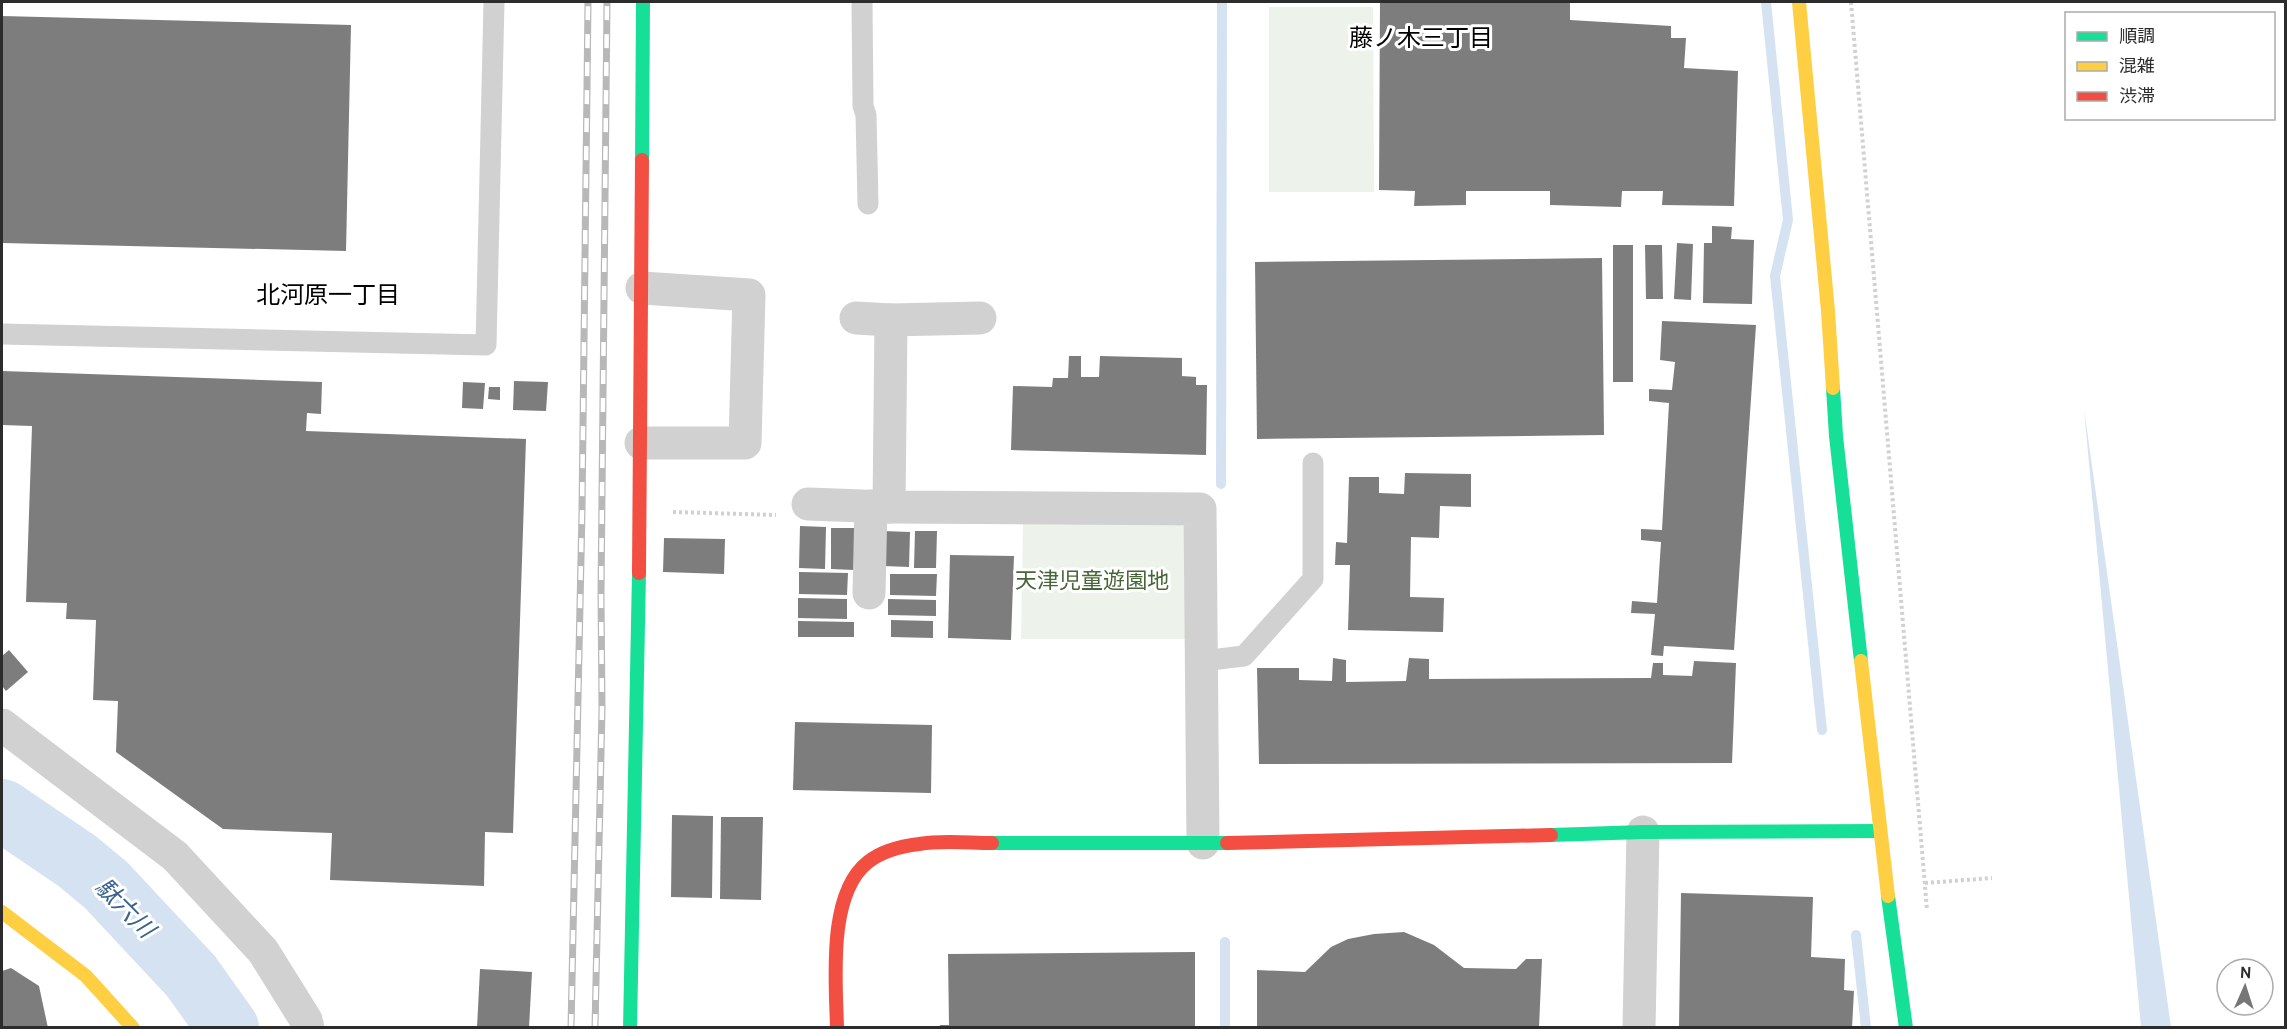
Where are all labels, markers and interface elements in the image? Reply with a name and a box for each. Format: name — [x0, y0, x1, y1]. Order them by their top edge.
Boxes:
legend — [2065, 12, 2275, 120]
district label: 藤ノ木三丁目 — [1349, 23, 1493, 52]
text: 順調 — [2119, 25, 2155, 47]
text: 混雑 — [2119, 55, 2155, 77]
text: 渋滞 — [2119, 85, 2155, 107]
district label: 北河原一丁目 — [256, 280, 400, 309]
park label: 天津児童遊園地 — [1015, 567, 1169, 594]
water label: 駄六川 — [90, 872, 163, 945]
north arrow — [2215, 957, 2275, 1017]
text: N — [2240, 963, 2252, 982]

